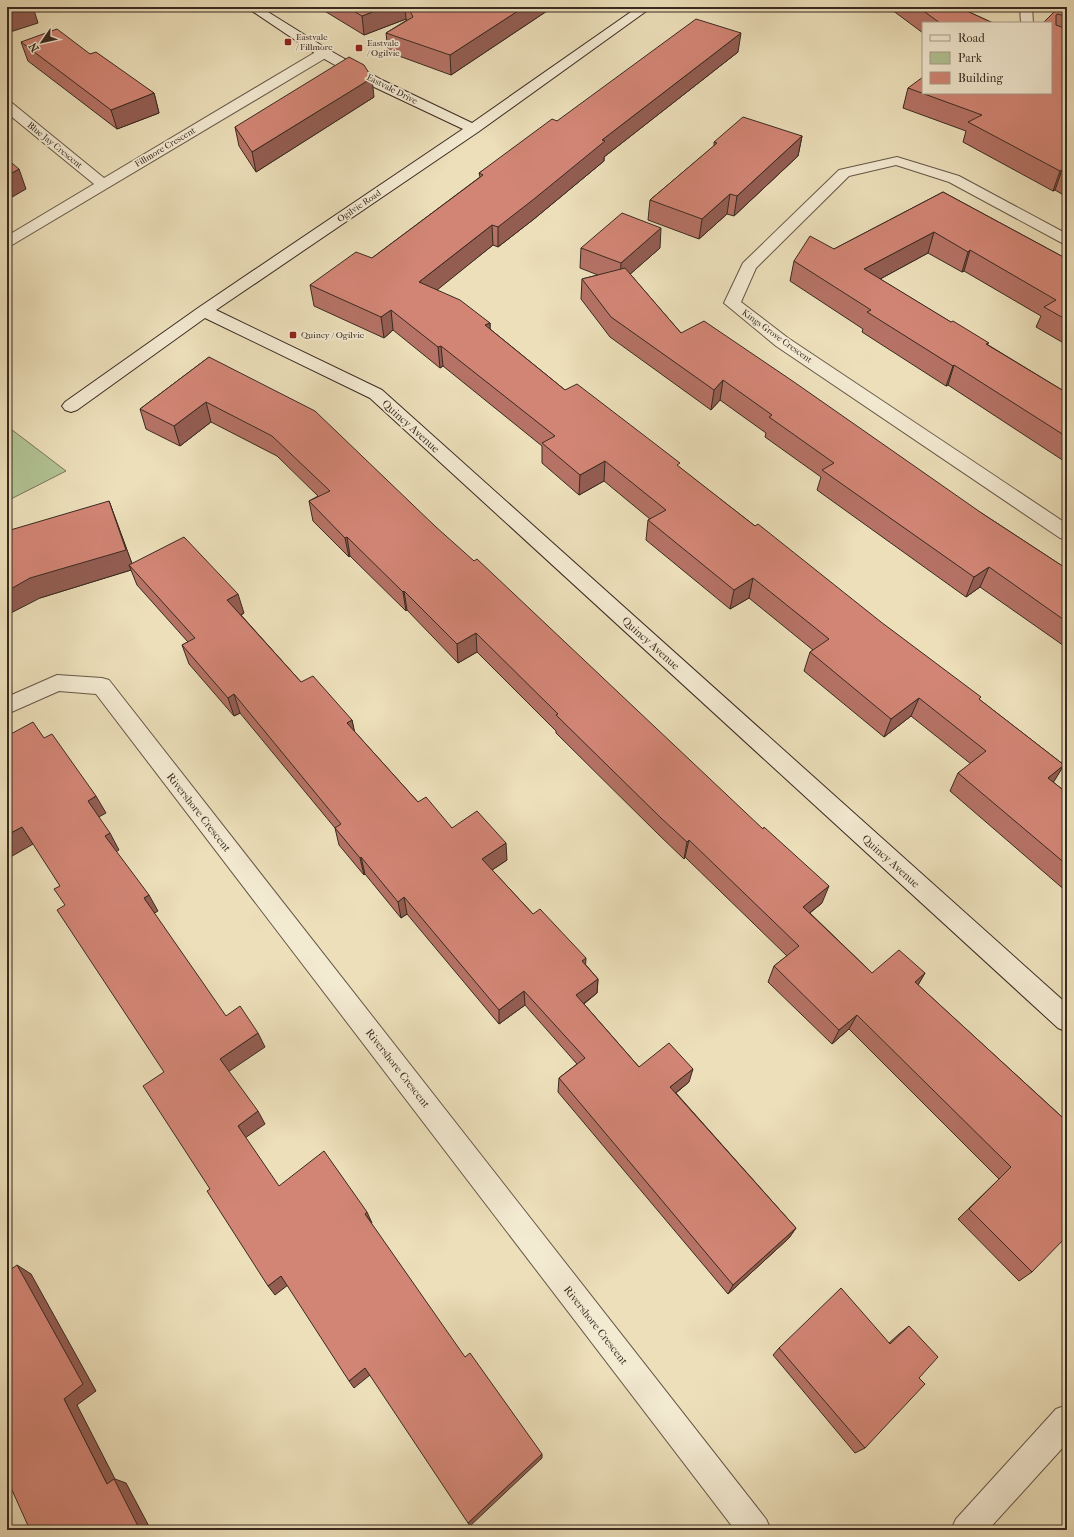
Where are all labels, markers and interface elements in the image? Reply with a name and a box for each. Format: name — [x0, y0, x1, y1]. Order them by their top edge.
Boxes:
north arrow — [22, 22, 62, 62]
legend — [922, 22, 1052, 94]
text: Road — [958, 31, 985, 45]
place label: Eastvale / Fillmore — [295, 32, 333, 52]
marker: Eastvale / Fillmore — [283, 37, 293, 47]
place label: Eastvale / Ogilvie — [366, 38, 400, 58]
text: N — [26, 40, 42, 54]
marker: Eastvale / Ogilvie — [354, 43, 364, 53]
text: Park — [958, 51, 983, 65]
text: Building — [958, 71, 1003, 85]
street label: Eastvale Drive — [365, 72, 420, 106]
street label: Blue Jay Crescent — [25, 120, 85, 171]
street label: Fillmore Crescent — [133, 125, 198, 169]
street label: Ogilvie Road — [335, 188, 383, 224]
street label: Kings Grove Crescent — [740, 307, 815, 365]
marker: Quincy / Ogilvie — [288, 330, 298, 340]
place label: Quincy / Ogilvie — [301, 330, 365, 340]
street label: Quincy Avenue — [379, 397, 442, 456]
street label: Quincy Avenue — [619, 614, 682, 673]
street label: Rivershore Crescent — [164, 770, 233, 854]
street label: Quincy Avenue — [859, 832, 922, 891]
street label: Rivershore Crescent — [363, 1026, 432, 1110]
street label: Rivershore Crescent — [561, 1283, 630, 1367]

